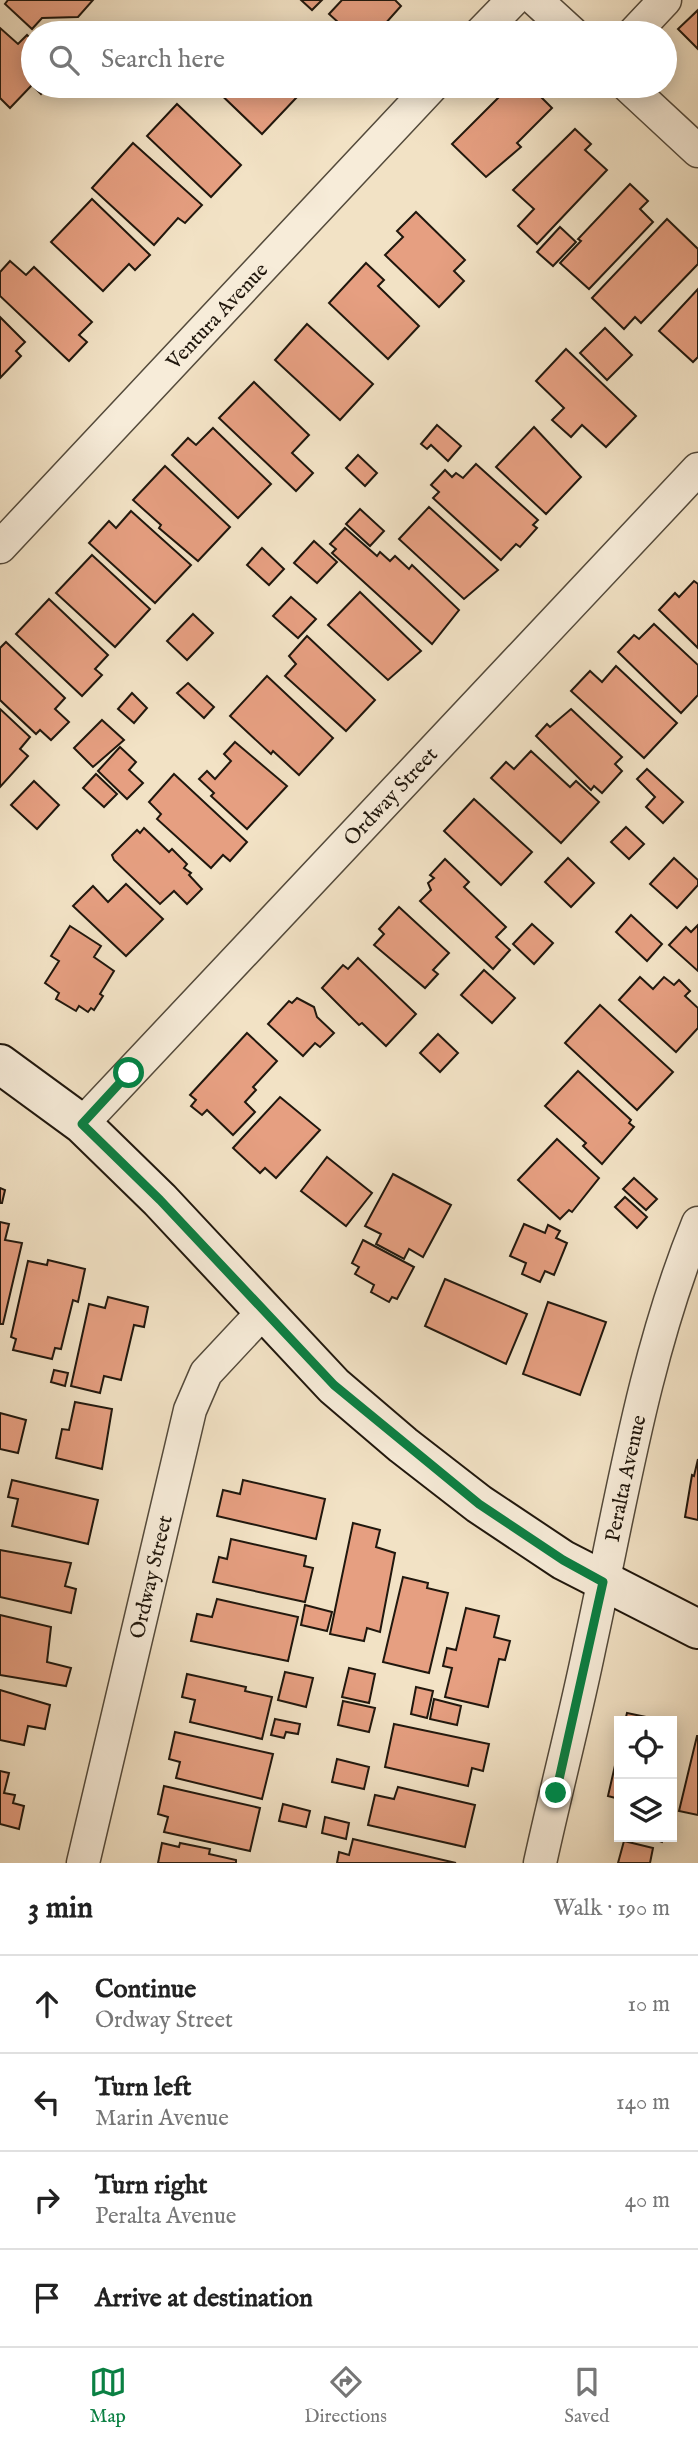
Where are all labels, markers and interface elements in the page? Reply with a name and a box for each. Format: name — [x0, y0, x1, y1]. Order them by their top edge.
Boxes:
search box — [21, 21, 677, 98]
icon: search — [45, 41, 83, 79]
text: Search here — [101, 43, 225, 76]
street label: Ventura Avenue — [160, 257, 275, 377]
street label: Ordway Street — [338, 742, 444, 852]
route start — [113, 1057, 144, 1088]
street label: Peralta Avenue — [600, 1412, 654, 1545]
street label: Ordway Street — [124, 1513, 180, 1642]
map controls — [614, 1716, 677, 1842]
button: locate — [614, 1716, 677, 1779]
route end — [540, 1777, 571, 1808]
button: layers — [614, 1779, 677, 1842]
text: 3 min — [28, 1890, 93, 1928]
text: Walk · 190 m — [553, 1894, 670, 1923]
text: Continue — [95, 1973, 196, 2006]
icon: ahead — [28, 1985, 66, 2023]
text: 10 m — [627, 1990, 670, 2019]
text: Ordway Street — [95, 2006, 233, 2035]
text: Turn left — [95, 2071, 192, 2104]
icon: left — [28, 2083, 66, 2121]
text: 140 m — [616, 2088, 670, 2117]
text: Marin Avenue — [95, 2104, 229, 2133]
text: Turn right — [95, 2169, 208, 2202]
icon: right — [28, 2181, 66, 2219]
text: 40 m — [625, 2186, 670, 2215]
text: Peralta Avenue — [95, 2202, 236, 2231]
icon: arrive — [28, 2279, 66, 2317]
text: Arrive at destination — [95, 2282, 313, 2315]
tab: Map — [89, 2363, 127, 2429]
tab: Directions — [304, 2363, 387, 2429]
tab: Saved — [564, 2363, 609, 2429]

